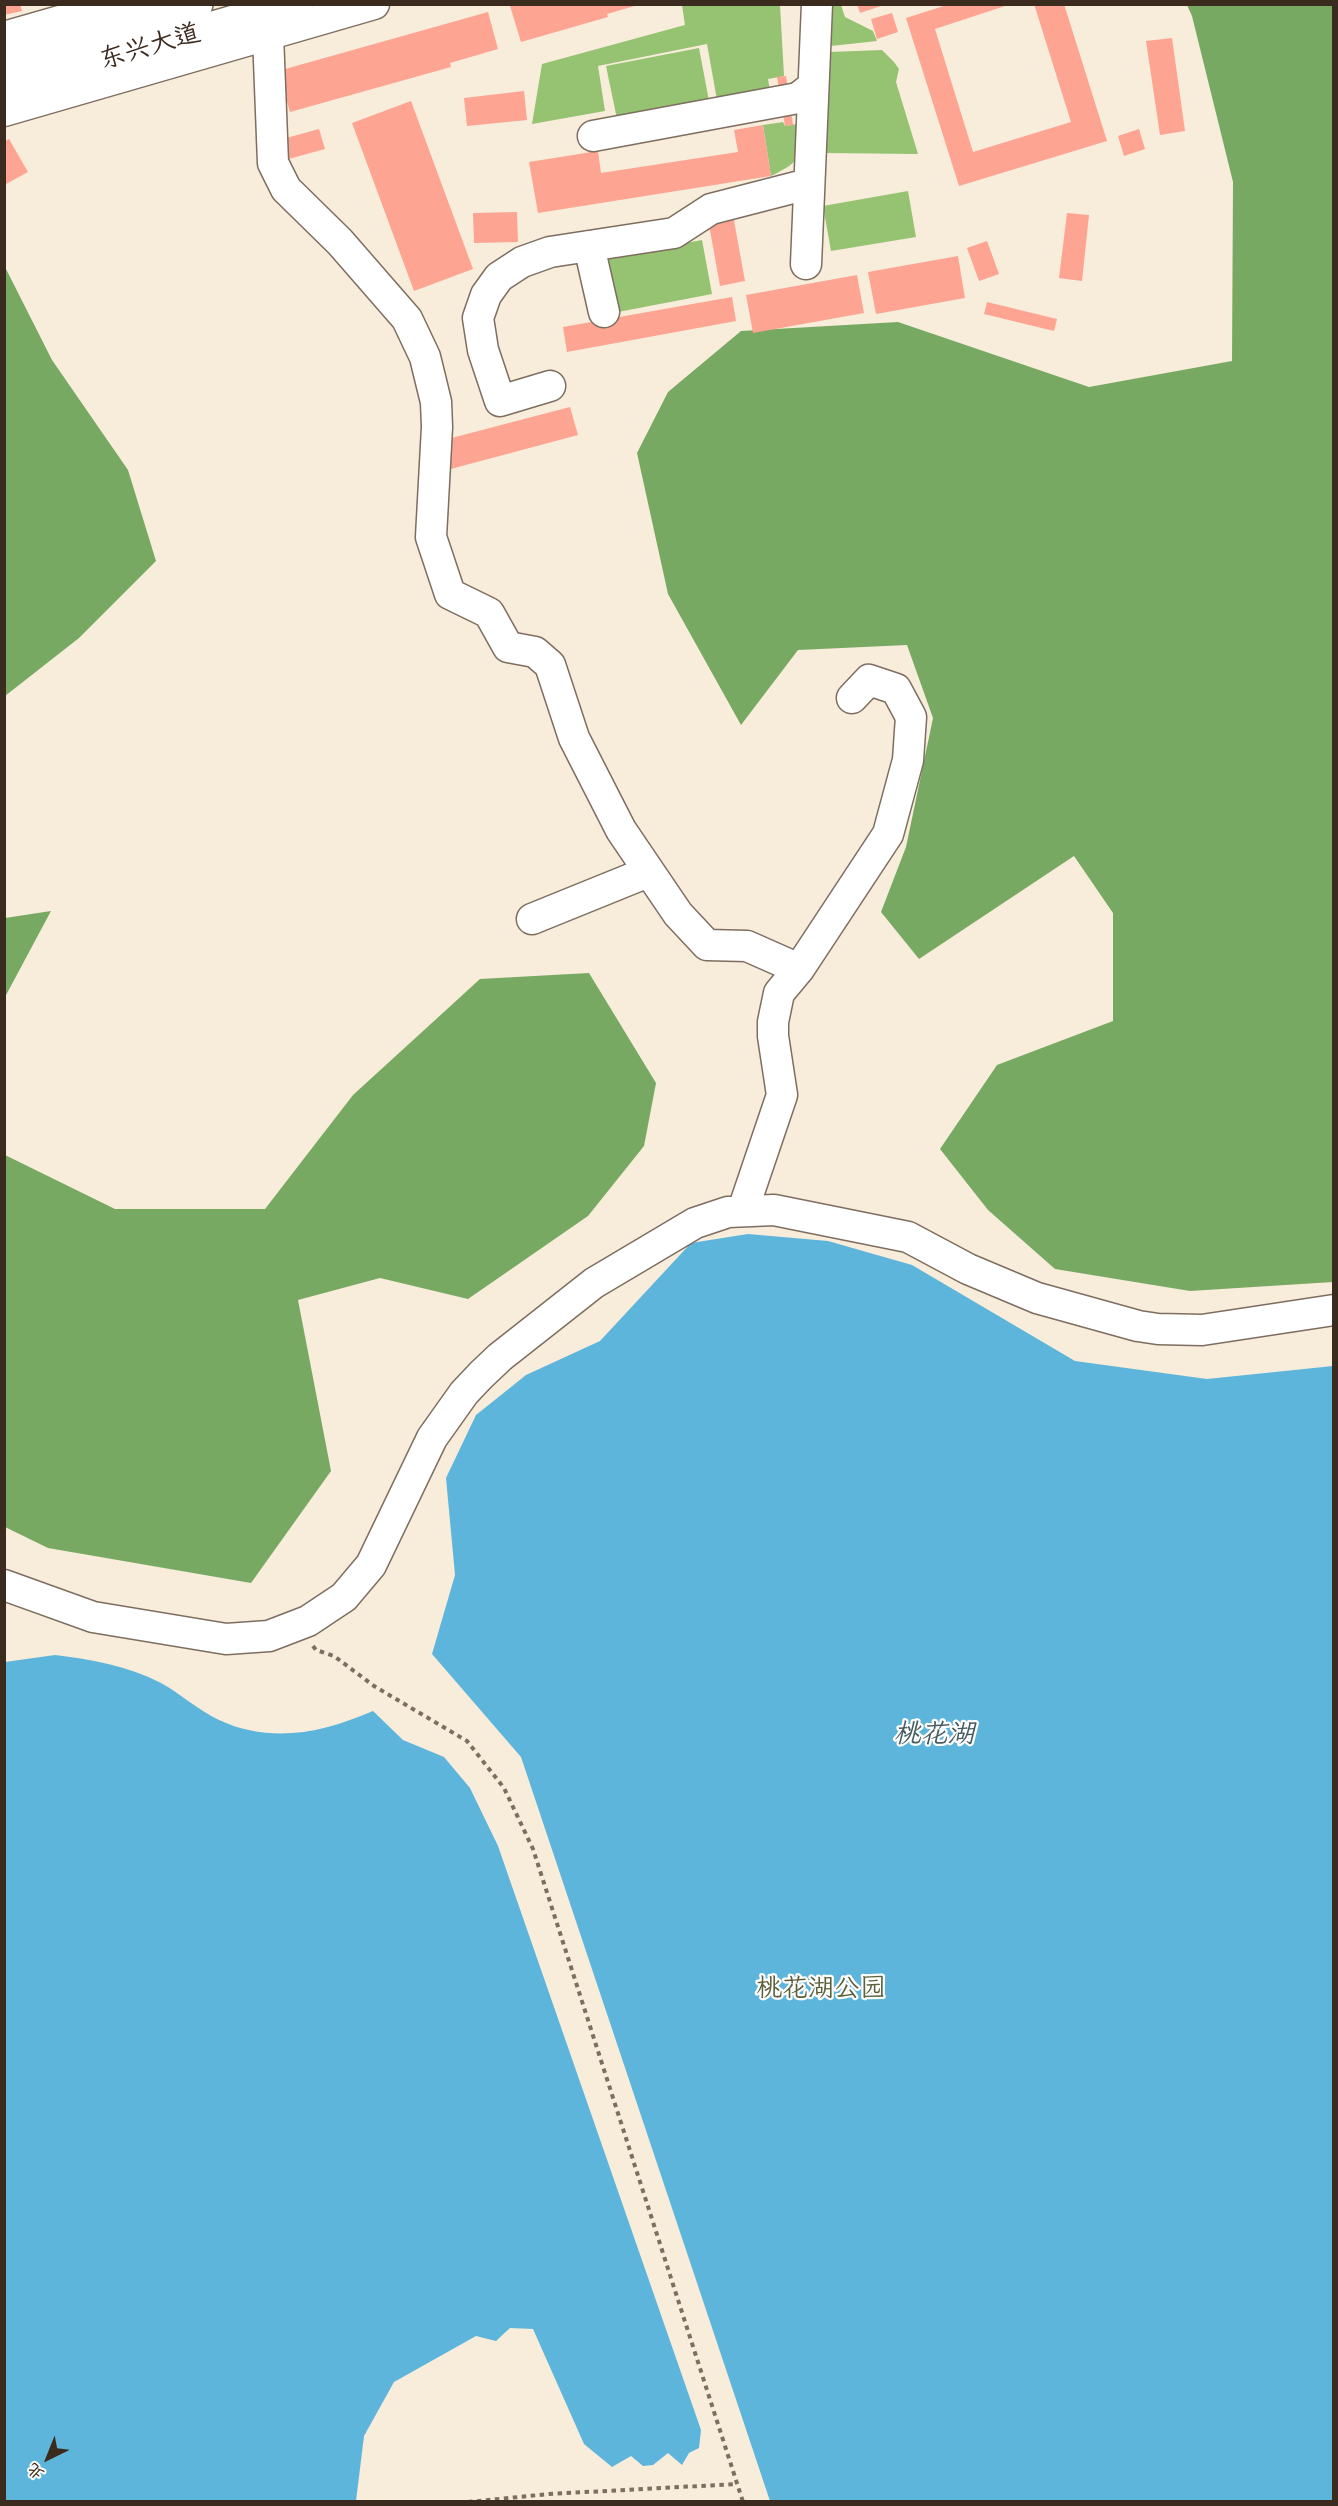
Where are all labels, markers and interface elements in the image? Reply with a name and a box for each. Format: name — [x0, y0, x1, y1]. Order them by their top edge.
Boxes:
street label: 东兴大道 — [96, 18, 204, 76]
water label: 桃花湖 — [894, 1719, 974, 1751]
park label: 桃花湖公园 — [756, 1973, 886, 2005]
north arrow — [18, 2428, 78, 2488]
text: 北 — [23, 2458, 48, 2484]

